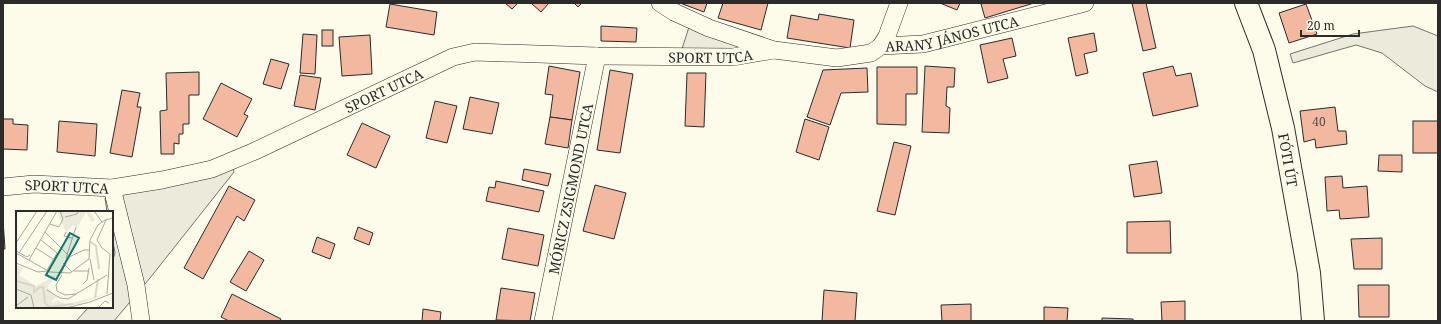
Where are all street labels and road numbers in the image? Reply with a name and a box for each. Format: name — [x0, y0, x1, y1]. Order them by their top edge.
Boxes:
street label: ARANY JÁNOS UTCA — [885, 11, 1021, 55]
street label: SPORT UTCA — [668, 44, 754, 67]
street label: SPORT UTCA — [341, 63, 426, 117]
street label: MÓRICZ ZSIGMOND UTCA — [543, 101, 597, 276]
street label: FÓTI ÚT — [1275, 131, 1303, 189]
street label: SPORT UTCA — [24, 174, 110, 197]

